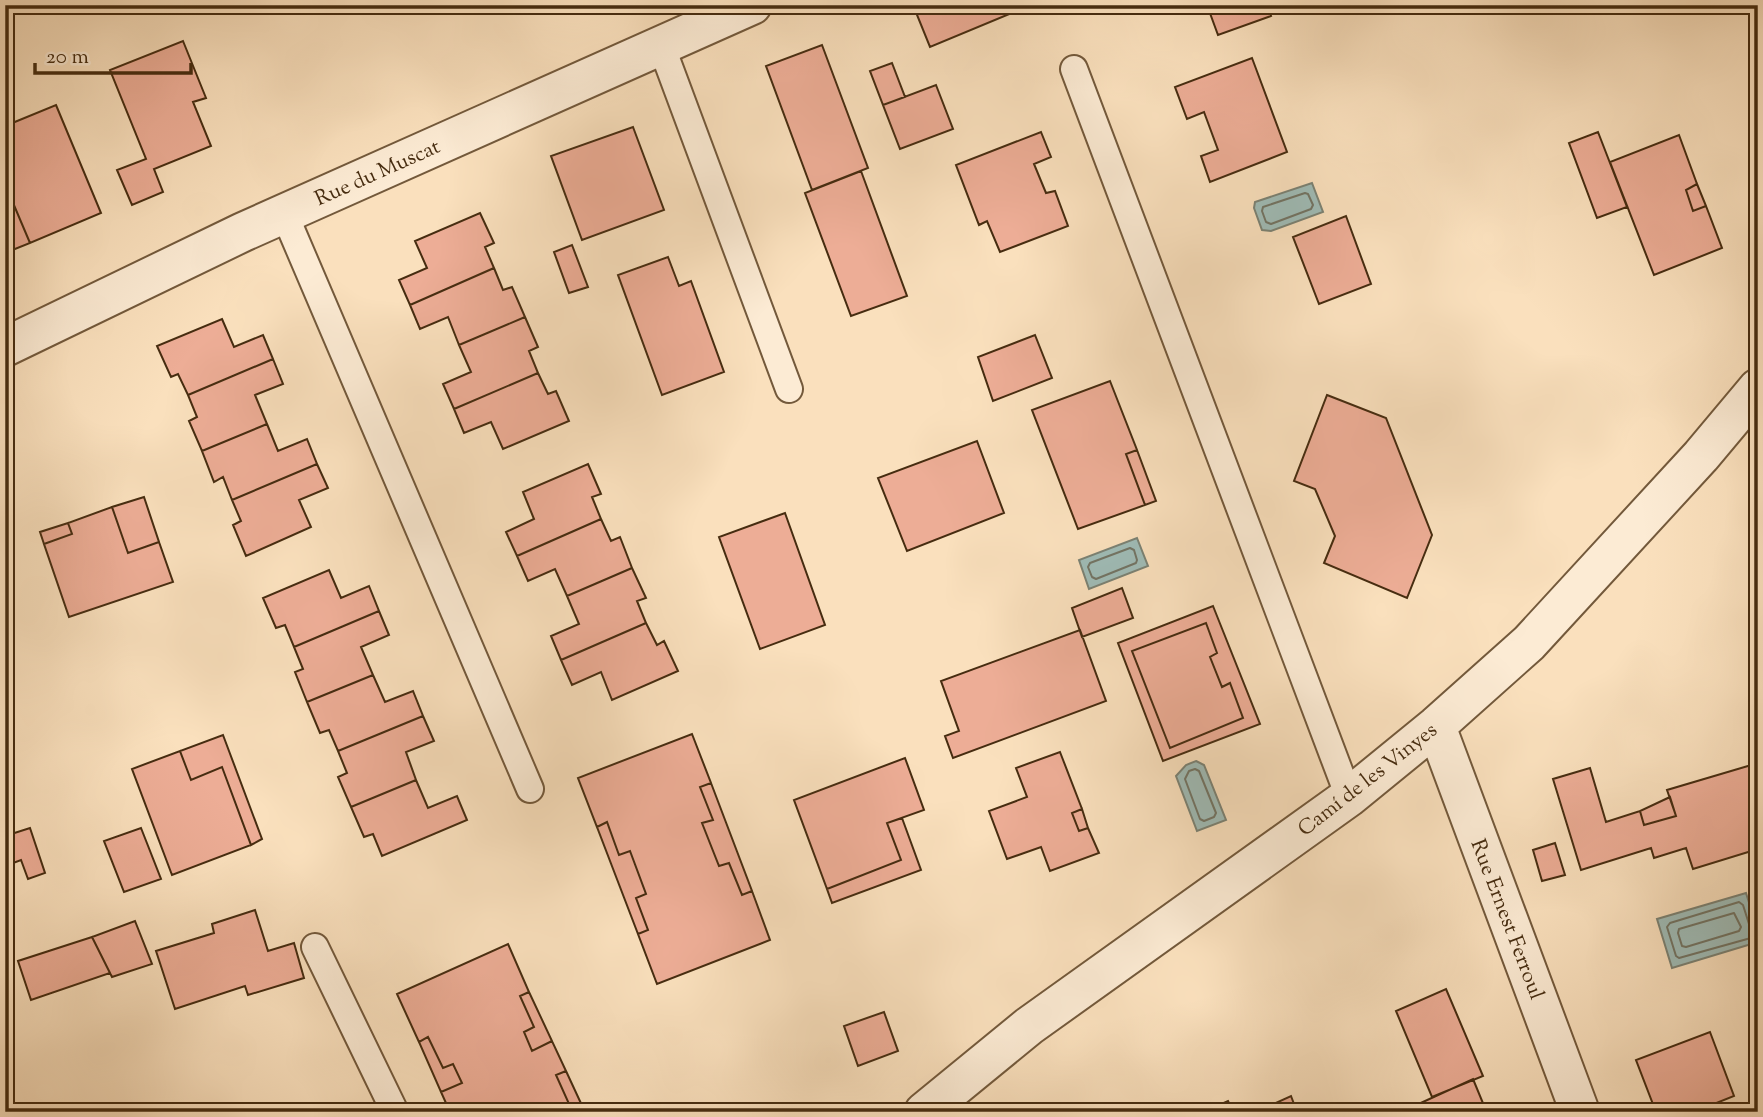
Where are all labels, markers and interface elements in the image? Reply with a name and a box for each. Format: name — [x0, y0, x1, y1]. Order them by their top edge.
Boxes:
scale bar — [35, 32, 191, 76]
text: 20 m — [46, 43, 89, 73]
street label: Rue du Muscat — [310, 133, 445, 215]
street label: Camí de les Vinyes — [1292, 716, 1444, 845]
street label: Rue Ernest Ferroul — [1462, 835, 1551, 1004]

